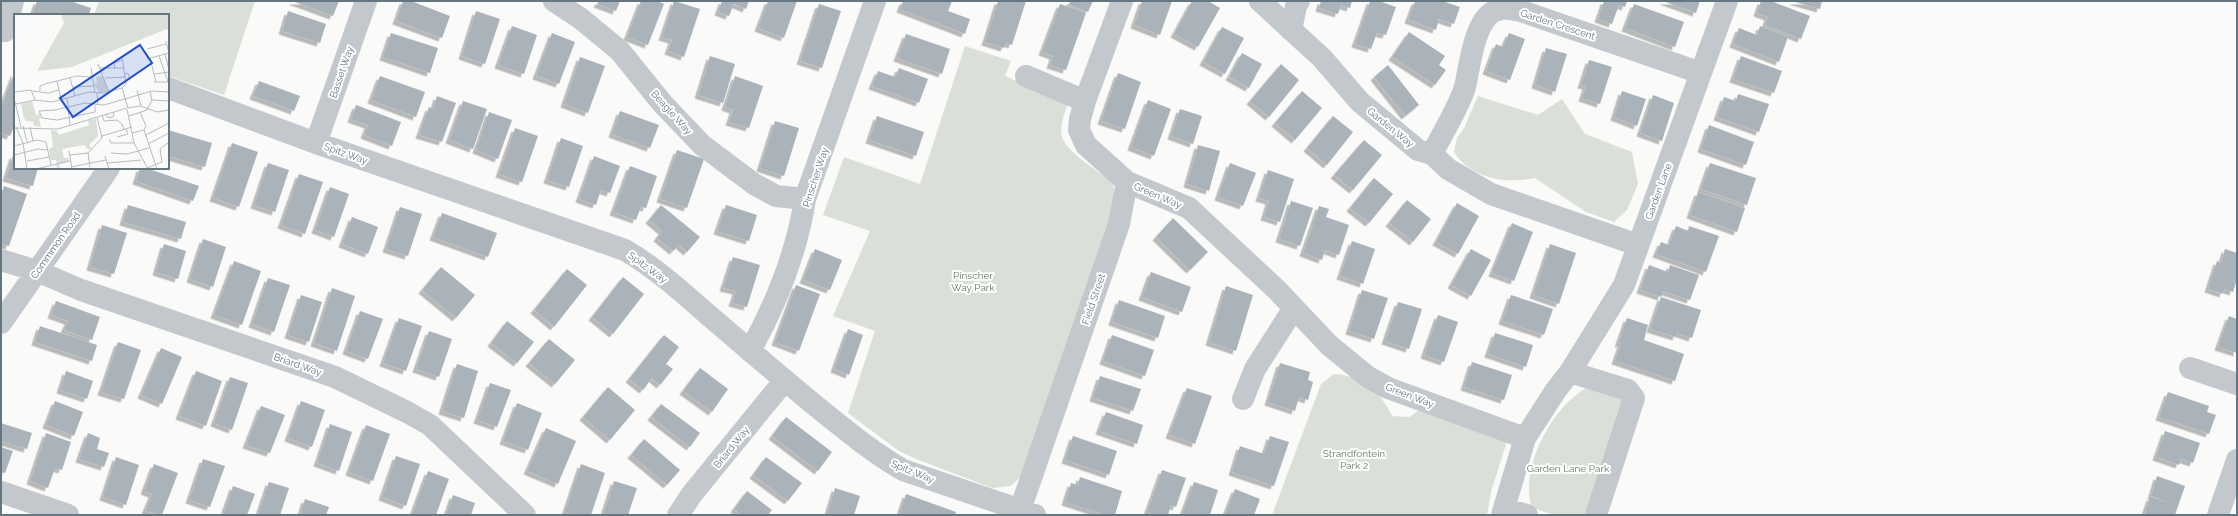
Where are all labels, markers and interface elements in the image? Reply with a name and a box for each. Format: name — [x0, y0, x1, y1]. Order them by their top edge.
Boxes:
street label: Garden Crescent — [1519, 7, 1597, 42]
inset map — [14, 14, 169, 169]
street label: Basset Way — [328, 44, 356, 99]
street label: Beagle Way — [649, 88, 695, 137]
street label: Garden Way — [1365, 105, 1417, 150]
street label: Spitz Way — [323, 141, 370, 166]
street label: Pinscher Way — [801, 145, 831, 209]
street label: Garden Lane — [1643, 161, 1674, 221]
street label: Green Way — [1132, 180, 1184, 211]
street label: Commmon Road — [28, 210, 82, 281]
street label: Spitz Way — [626, 250, 670, 286]
park label: Pinscher Way Park — [951, 270, 995, 293]
street label: Field Street — [1080, 272, 1108, 326]
street label: Briard Way — [272, 351, 324, 378]
street label: Green Way — [1384, 381, 1436, 410]
street label: Briard Way — [711, 424, 752, 470]
park label: Strandfontein Park 2 — [1323, 448, 1385, 471]
street label: Spitz Way — [890, 458, 937, 485]
park label: Garden Lane Park — [1527, 463, 1610, 474]

